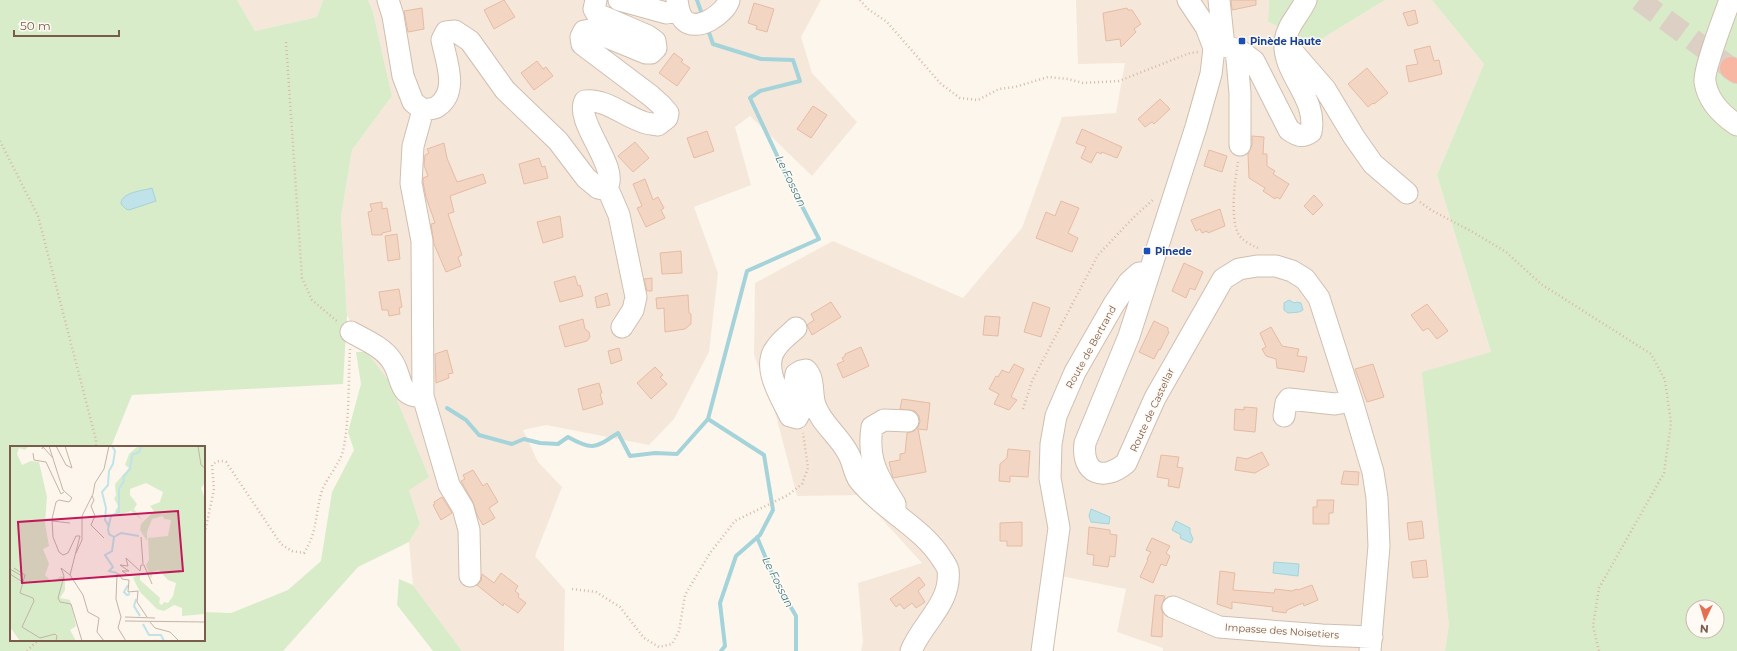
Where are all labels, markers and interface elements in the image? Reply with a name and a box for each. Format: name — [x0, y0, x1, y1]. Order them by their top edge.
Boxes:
scale bar — [14, 12, 119, 38]
text: 50 m — [20, 18, 51, 33]
place label: Pinède Haute — [1250, 35, 1321, 48]
marker: Pinède Haute — [1237, 36, 1247, 46]
water label: Le Fossan — [773, 153, 809, 209]
place label: Pinede — [1155, 245, 1192, 258]
marker: Pinede — [1142, 246, 1152, 256]
street label: Route de Bertrand — [1063, 303, 1119, 391]
street label: Route de Castellar — [1127, 366, 1177, 454]
inset map — [10, 446, 205, 641]
water label: Le Fossan — [759, 554, 797, 610]
north arrow — [1685, 599, 1725, 639]
street label: Impasse des Noisetiers — [1224, 621, 1340, 641]
text: N — [1699, 622, 1709, 636]

